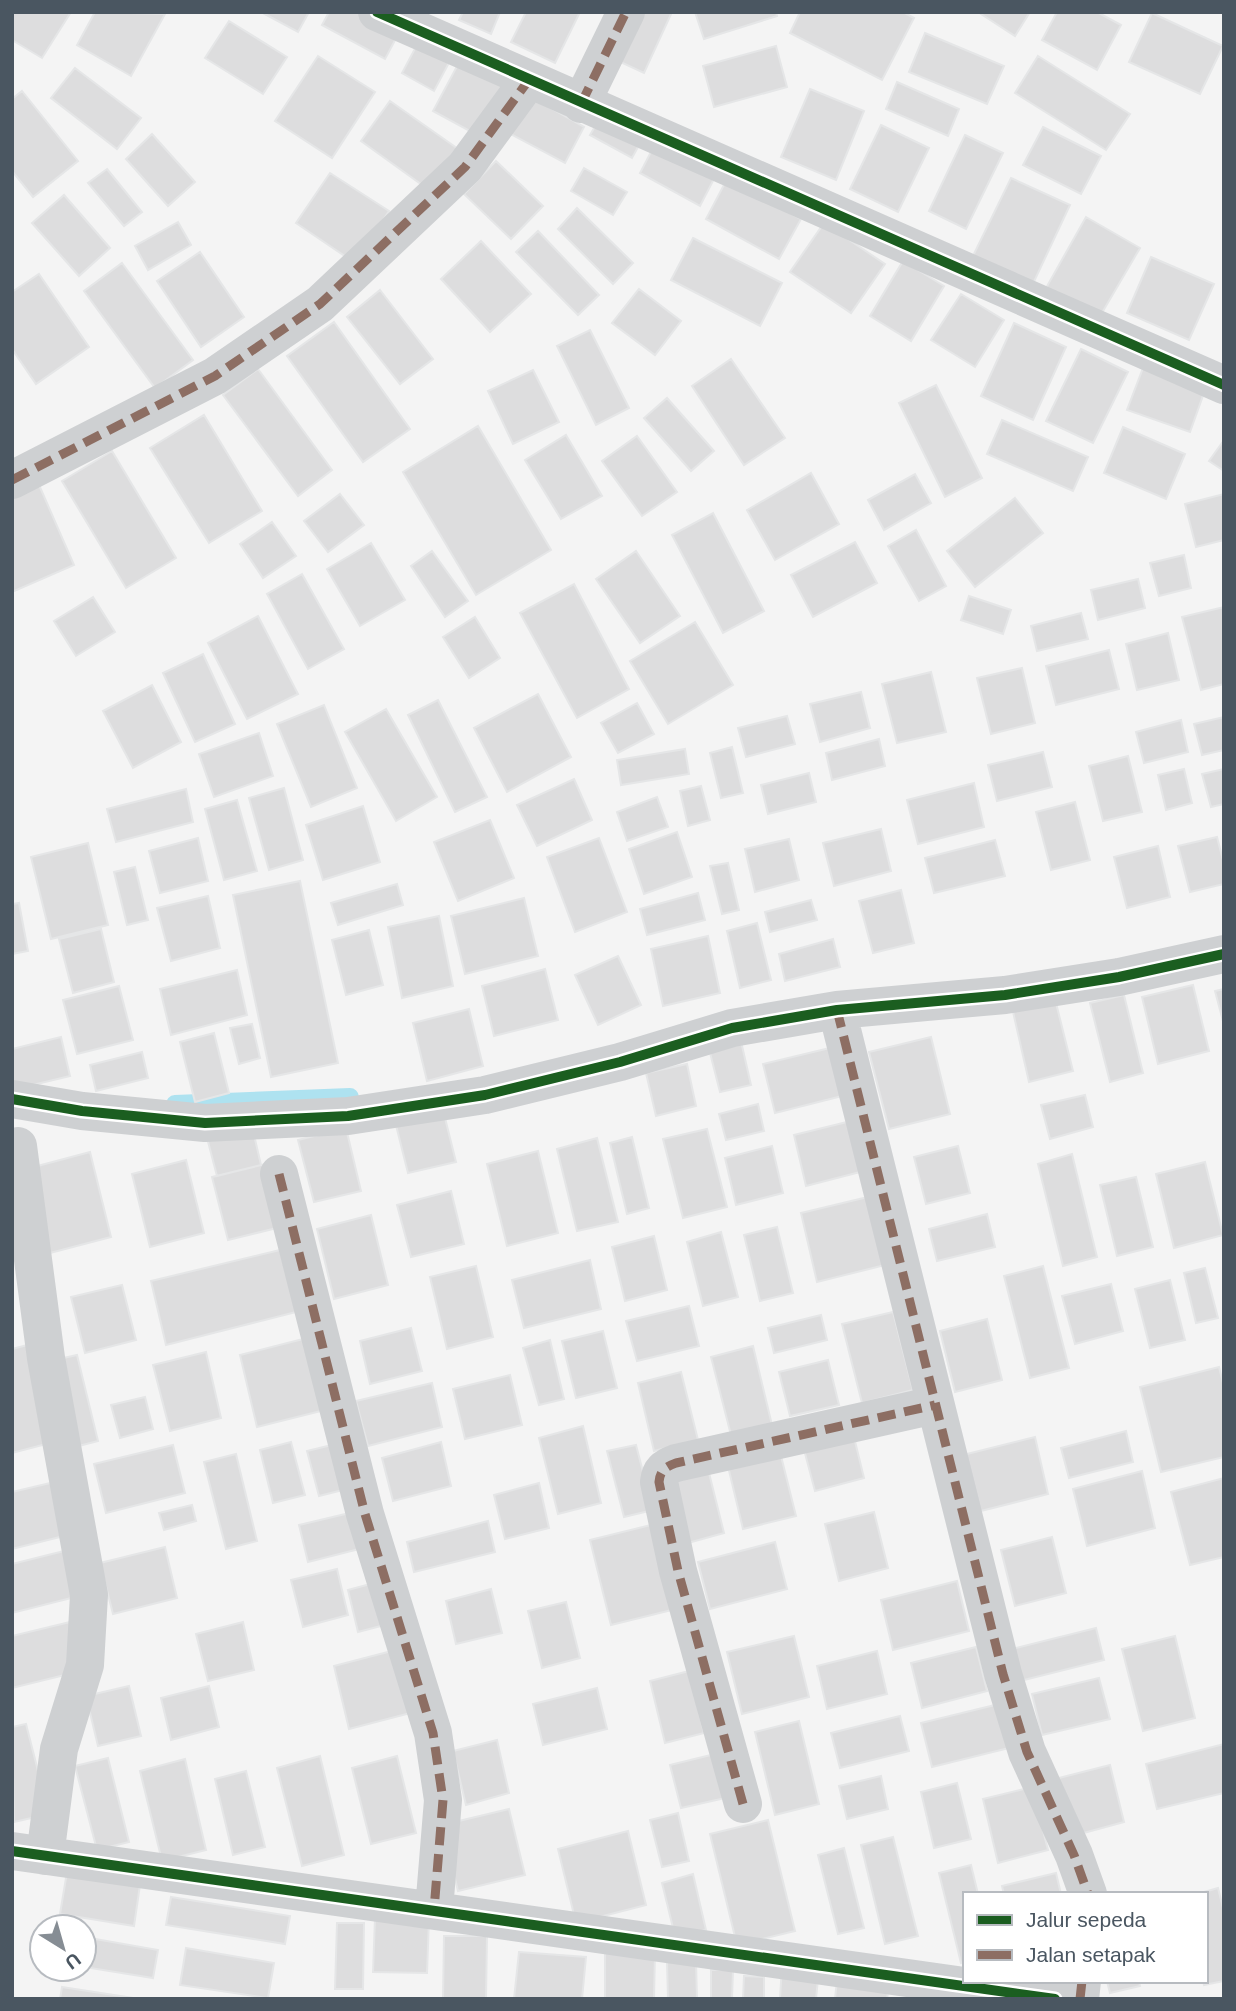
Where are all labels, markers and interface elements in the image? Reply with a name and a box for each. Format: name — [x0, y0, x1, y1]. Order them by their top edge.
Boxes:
legend — [963, 1892, 1208, 1983]
text: Jalur sepeda — [1026, 1908, 1147, 1931]
north arrow — [28, 1913, 98, 1983]
text: Jalan setapak — [1026, 1943, 1156, 1966]
text: U — [61, 1949, 85, 1974]

